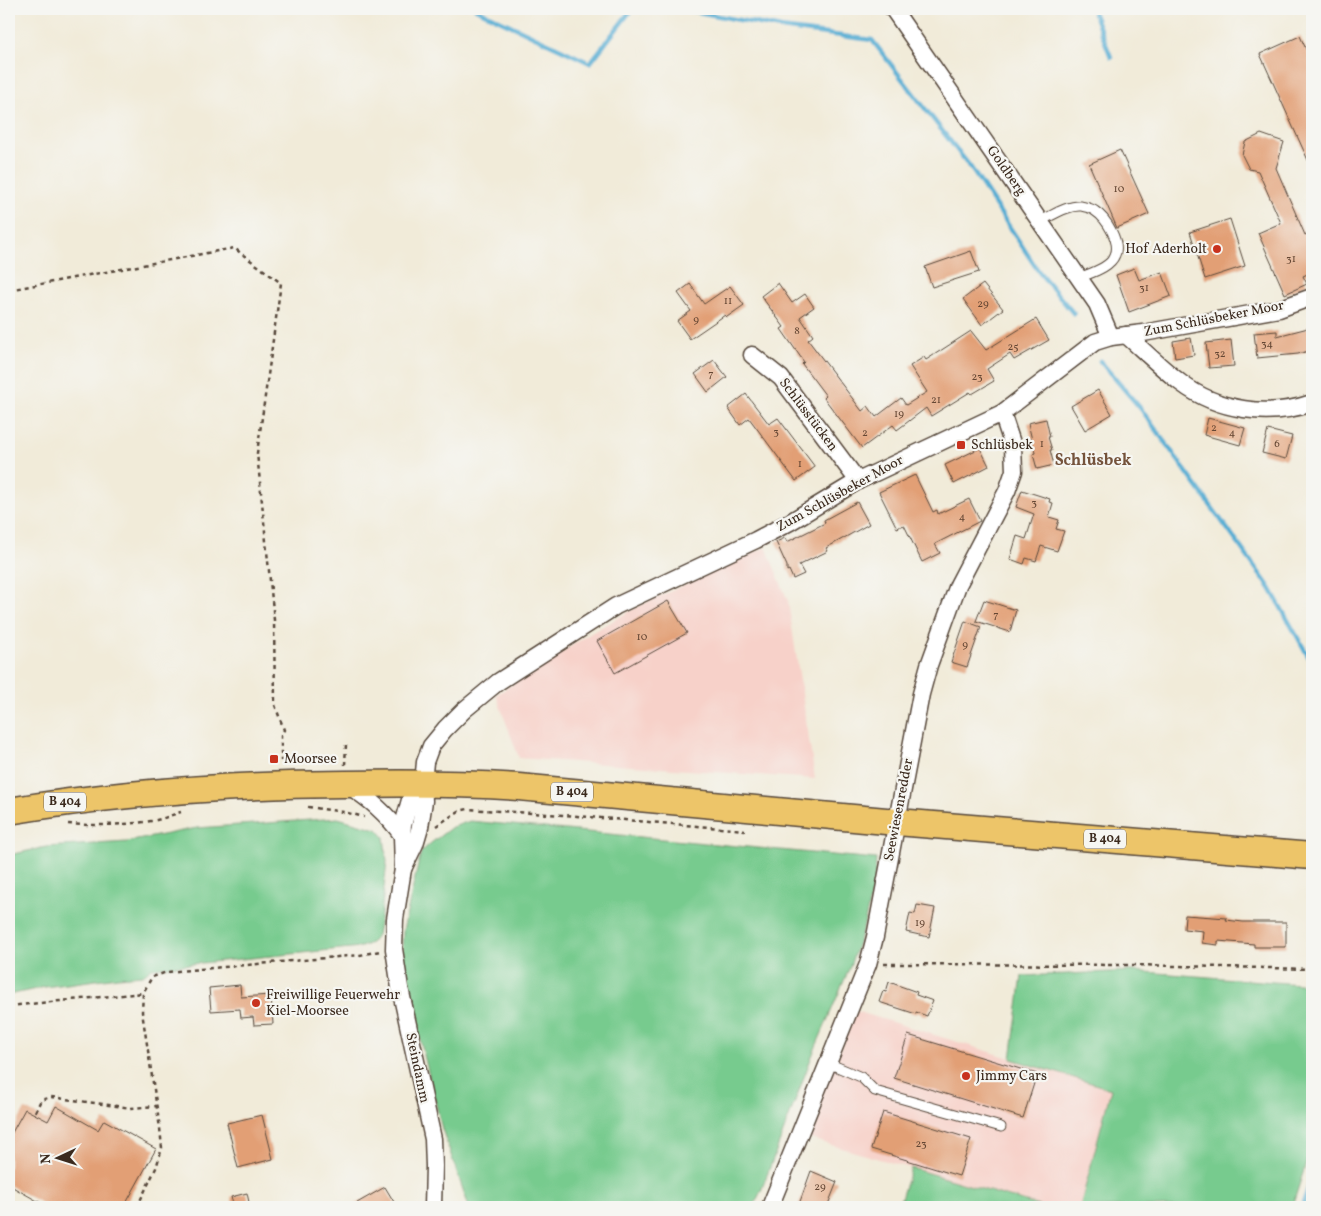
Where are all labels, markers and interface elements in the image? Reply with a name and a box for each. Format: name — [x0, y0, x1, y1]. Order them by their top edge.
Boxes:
street label: Goldberg — [982, 142, 1030, 200]
house number: 10 — [1114, 182, 1125, 197]
place label: Hof Aderholt — [1125, 240, 1207, 259]
marker: Hof Aderholt — [1211, 243, 1223, 255]
house number: 31 — [1286, 252, 1296, 267]
house number: 31 — [1139, 281, 1149, 296]
house number: 11 — [724, 294, 732, 309]
street label: Zum Schlüsbeker Moor — [1142, 296, 1286, 342]
house number: 29 — [977, 297, 989, 312]
house number: 9 — [693, 313, 699, 328]
house number: 8 — [794, 324, 800, 339]
house number: 34 — [1261, 337, 1274, 352]
house number: 25 — [1007, 340, 1019, 355]
house number: 32 — [1214, 347, 1226, 362]
house number: 7 — [708, 367, 714, 382]
house number: 23 — [971, 370, 983, 385]
street label: Schlüsstücken — [774, 374, 842, 456]
house number: 21 — [931, 393, 941, 408]
house number: 19 — [894, 407, 904, 422]
house number: 2 — [1211, 421, 1217, 436]
house number: 3 — [773, 425, 779, 440]
house number: 2 — [862, 426, 868, 441]
house number: 4 — [1229, 426, 1236, 441]
place label: Schlüsbek — [971, 436, 1033, 455]
house number: 1 — [1040, 437, 1044, 452]
house number: 6 — [1274, 437, 1280, 452]
marker: Schlüsbek — [955, 439, 967, 451]
district label: Schlüsbek — [1055, 450, 1132, 472]
street label: Zum Schlüsbeker Moor — [773, 451, 907, 537]
house number: 1 — [798, 457, 802, 472]
house number: 3 — [1031, 496, 1037, 511]
house number: 4 — [959, 510, 966, 525]
house number: 7 — [993, 608, 999, 623]
house number: 10 — [637, 630, 648, 645]
house number: 9 — [962, 638, 968, 653]
place label: Moorsee — [284, 750, 337, 769]
marker: Moorsee — [268, 753, 280, 765]
street label: Seewiesenredder — [880, 757, 918, 863]
road number: B 404 — [551, 782, 593, 802]
road number: B 404 — [44, 792, 86, 812]
road number: B 404 — [1084, 830, 1126, 849]
house number: 19 — [915, 916, 925, 931]
place label: Freiwillige Feuerwehr Kiel-Moorsee — [266, 986, 400, 1021]
marker: Freiwillige Feuerwehr Kiel-Moorsee — [250, 997, 262, 1009]
street label: Steindamm — [400, 1031, 434, 1105]
place label: Jimmy Cars — [976, 1067, 1047, 1086]
marker: Jimmy Cars — [960, 1070, 972, 1082]
north arrow — [32, 1134, 82, 1184]
house number: 23 — [915, 1137, 927, 1152]
text: N — [37, 1153, 56, 1165]
house number: 29 — [814, 1180, 826, 1195]

